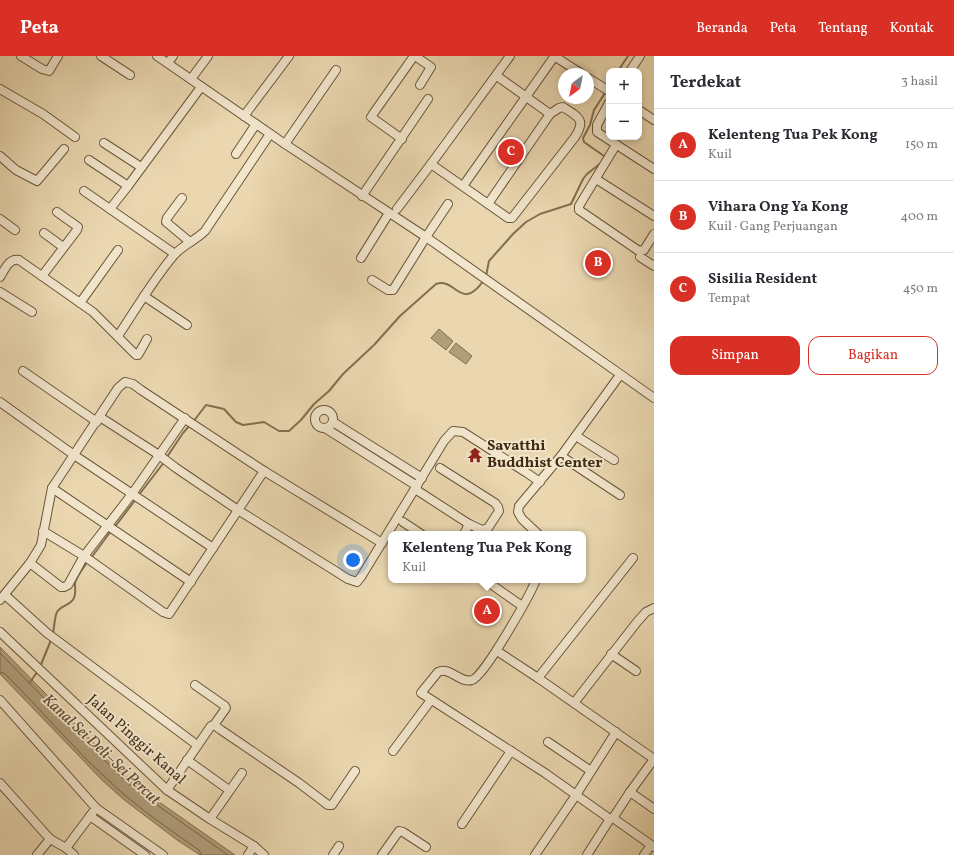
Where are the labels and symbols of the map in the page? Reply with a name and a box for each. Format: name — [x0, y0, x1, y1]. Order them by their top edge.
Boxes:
north arrow — [558, 68, 594, 104]
pin: C — [498, 137, 524, 167]
pin: B — [585, 248, 611, 278]
place label: Savatthi Buddhist Center — [487, 436, 602, 474]
temple icon: Savatthi Buddhist Center — [466, 446, 484, 464]
your location — [343, 550, 363, 570]
pin: A — [474, 596, 500, 626]
water label: Kanal Sei Deli–Sei Percut — [37, 689, 165, 811]
street label: Jalan Pinggir Kanal — [82, 690, 190, 790]

